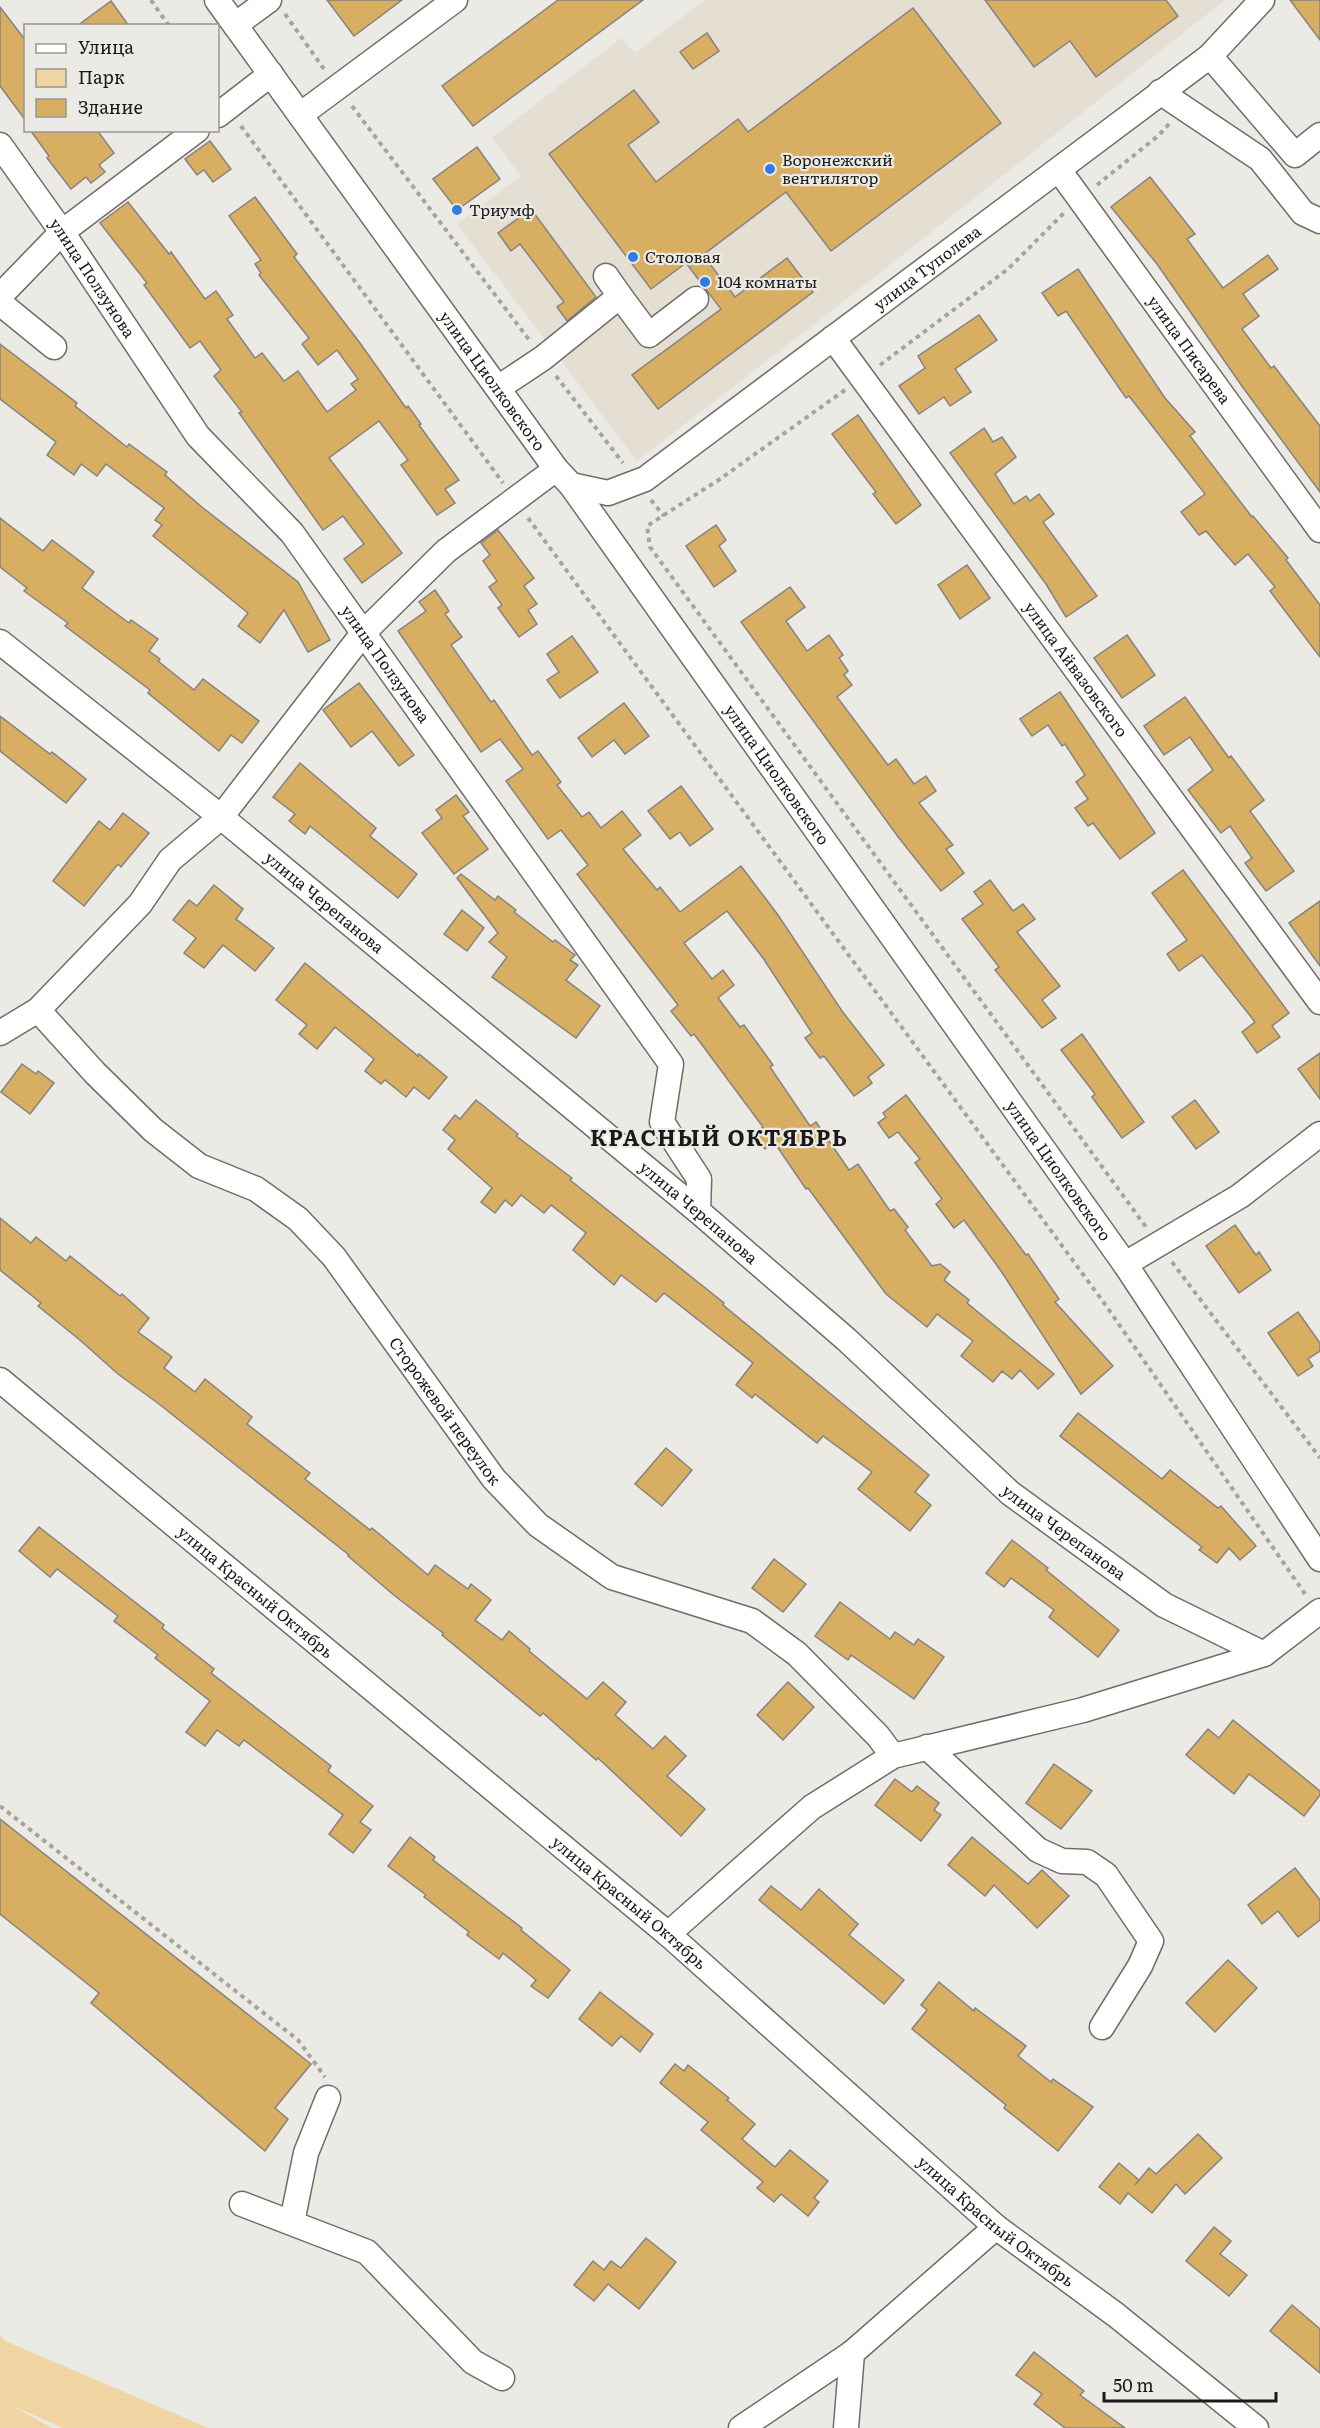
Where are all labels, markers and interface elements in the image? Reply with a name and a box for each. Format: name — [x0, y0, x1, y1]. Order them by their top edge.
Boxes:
legend — [24, 24, 219, 132]
text: Улица — [78, 33, 134, 60]
text: Парк — [78, 63, 125, 90]
text: Здание — [78, 93, 143, 120]
place label: Воронежский вентилятор — [782, 147, 893, 189]
marker: Воронежский вентилятор — [763, 162, 777, 176]
place label: Триумф — [469, 197, 535, 221]
marker: Триумф — [450, 203, 464, 217]
street label: улица Ползунова — [45, 212, 142, 342]
street label: улица Туполева — [868, 218, 986, 315]
place label: Столовая — [645, 244, 721, 268]
marker: Столовая — [626, 250, 640, 264]
place label: 104 комнаты — [717, 269, 817, 293]
marker: 104 комнаты — [698, 275, 712, 289]
street label: улица Писарева — [1143, 290, 1238, 409]
street label: улица Циолковского — [434, 305, 552, 455]
street label: улица Айвазовского — [1019, 596, 1135, 742]
street label: улица Ползунова — [336, 600, 437, 728]
street label: улица Циолковского — [719, 699, 836, 849]
street label: улица Черепанова — [260, 845, 390, 958]
street label: улица Циолковского — [1001, 1095, 1118, 1245]
district label: КРАСНЫЙ ОКТЯБРЬ — [590, 1120, 848, 1153]
street label: улица Черепанова — [635, 1155, 764, 1269]
street label: Сторожевой переулок — [384, 1332, 507, 1491]
street label: улица Черепанова — [997, 1478, 1132, 1585]
street label: улица Красный Октябрь — [173, 1519, 340, 1663]
street label: улица Красный Октябрь — [547, 1829, 713, 1975]
street label: улица Красный Октябрь — [913, 2149, 1080, 2292]
scale bar — [1104, 2365, 1276, 2403]
text: 50 m — [1113, 2371, 1154, 2398]

